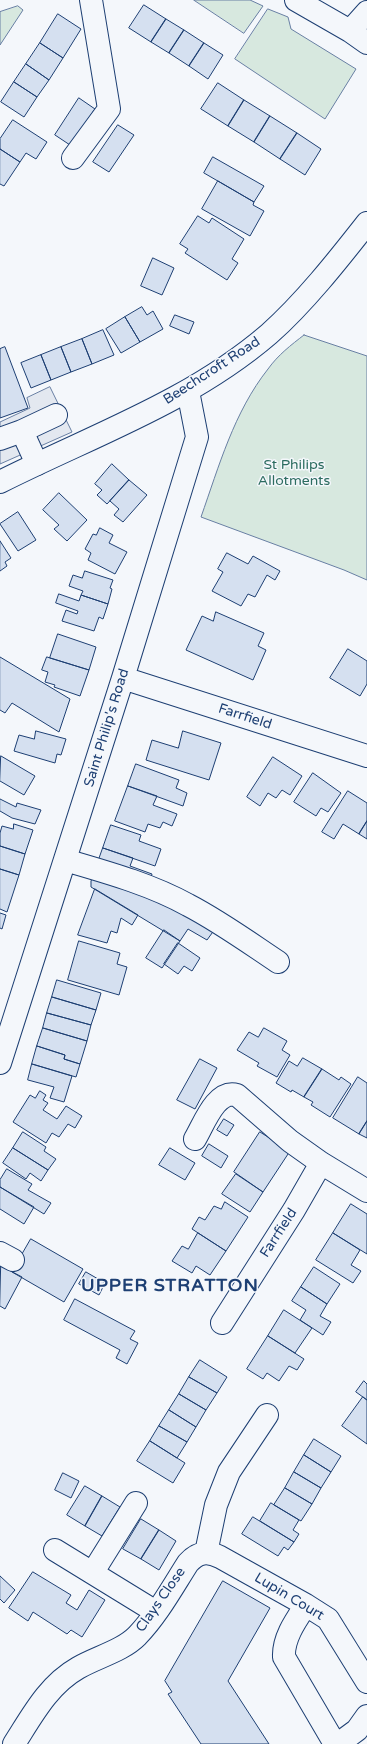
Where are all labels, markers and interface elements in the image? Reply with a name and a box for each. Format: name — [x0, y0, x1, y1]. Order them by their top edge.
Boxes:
street label: Beechcroft Road — [161, 333, 263, 409]
park label: St Philips Allotments — [258, 457, 330, 490]
street label: Saint Philip's Road — [81, 667, 133, 789]
street label: Farrfield — [216, 700, 274, 734]
street label: Farrfield — [257, 1205, 301, 1261]
district label: UPPER STRATTON — [81, 1275, 259, 1297]
street label: Clays Close — [133, 1564, 189, 1636]
street label: Lupin Court — [251, 1570, 327, 1624]

